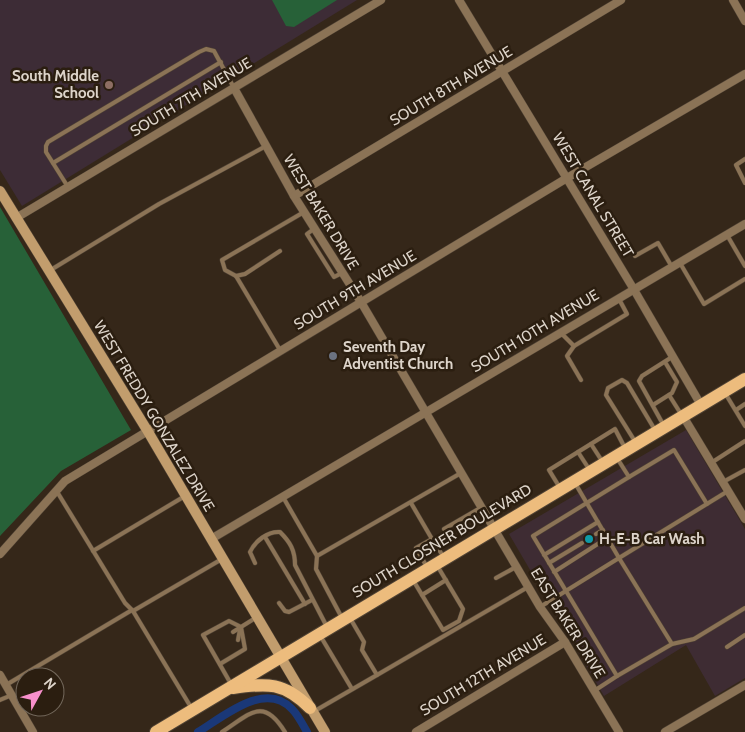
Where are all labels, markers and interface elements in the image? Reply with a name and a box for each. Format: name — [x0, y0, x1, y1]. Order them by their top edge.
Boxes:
street label: SOUTH 8TH AVENUE — [386, 42, 516, 130]
street label: SOUTH 7TH AVENUE — [127, 54, 255, 140]
place label: South Middle School — [12, 67, 99, 102]
marker: South Middle School — [103, 79, 115, 91]
street label: WEST CANAL STREET — [549, 129, 637, 261]
street label: WEST BAKER DRIVE — [279, 151, 363, 273]
street label: SOUTH 9TH AVENUE — [291, 246, 419, 334]
street label: SOUTH 10TH AVENUE — [468, 286, 602, 376]
street label: WEST FREDDY GONZALEZ DRIVE — [90, 317, 218, 515]
place label: Seventh Day Adventist Church — [343, 338, 453, 373]
marker: Seventh Day Adventist Church — [327, 350, 339, 362]
street label: SOUTH CLOSNER BOULEVARD — [349, 480, 535, 602]
place label: H-E-B Car Wash — [599, 530, 705, 548]
marker: H-E-B Car Wash — [583, 533, 595, 545]
street label: EAST BAKER DRIVE — [527, 565, 609, 681]
street label: SOUTH 12TH AVENUE — [417, 630, 549, 720]
north arrow — [15, 667, 65, 717]
text: N — [40, 674, 60, 693]

